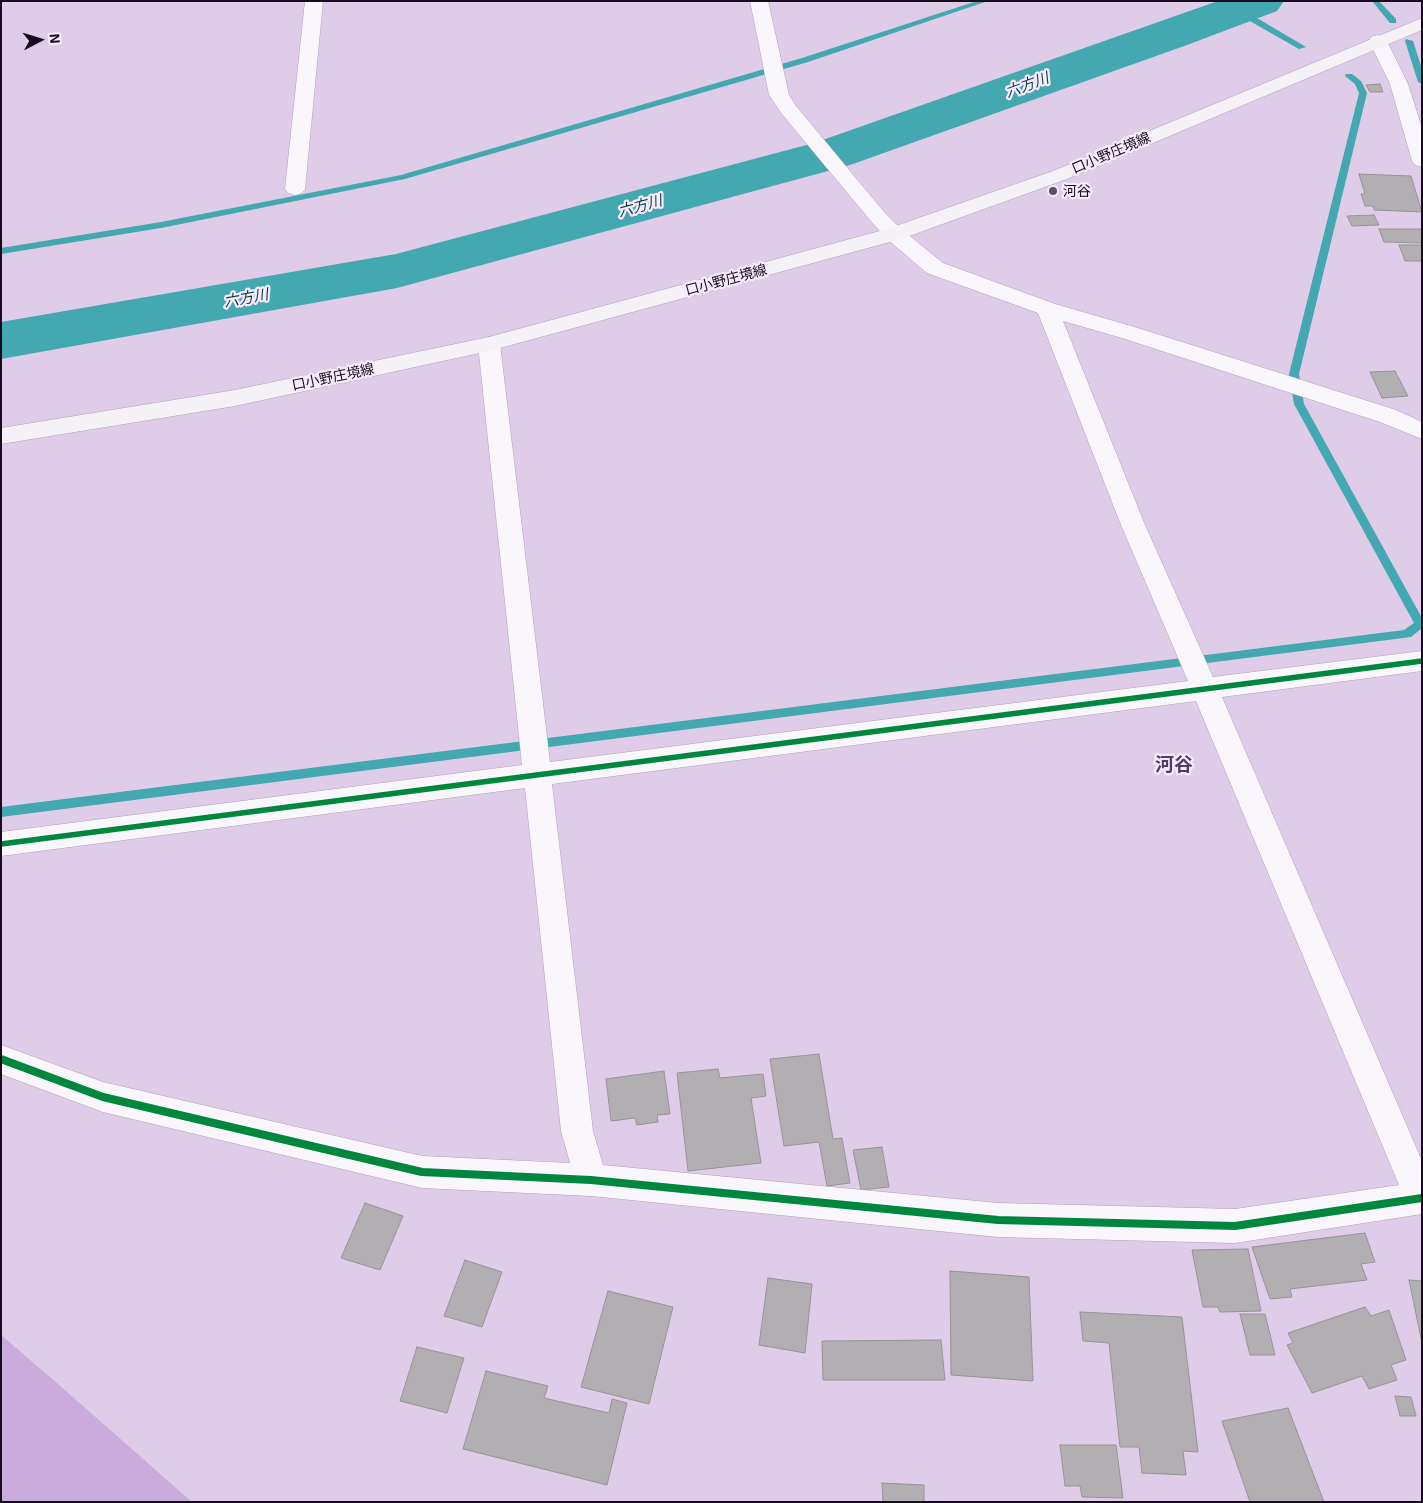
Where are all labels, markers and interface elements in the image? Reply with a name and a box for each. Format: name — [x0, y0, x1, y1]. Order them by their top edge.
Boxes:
north arrow — [15, 15, 65, 65]
text: N — [47, 33, 64, 44]
water label: 六方川 — [1003, 69, 1051, 101]
street label: 口小野庄境線 — [1069, 129, 1153, 177]
place label: 河谷 — [1063, 183, 1091, 199]
marker: 河谷 — [1047, 185, 1059, 197]
water label: 六方川 — [616, 191, 664, 221]
street label: 口小野庄境線 — [683, 261, 769, 299]
water label: 六方川 — [222, 285, 270, 311]
street label: 口小野庄境線 — [290, 360, 376, 394]
district label: 河谷 — [1155, 754, 1193, 776]

